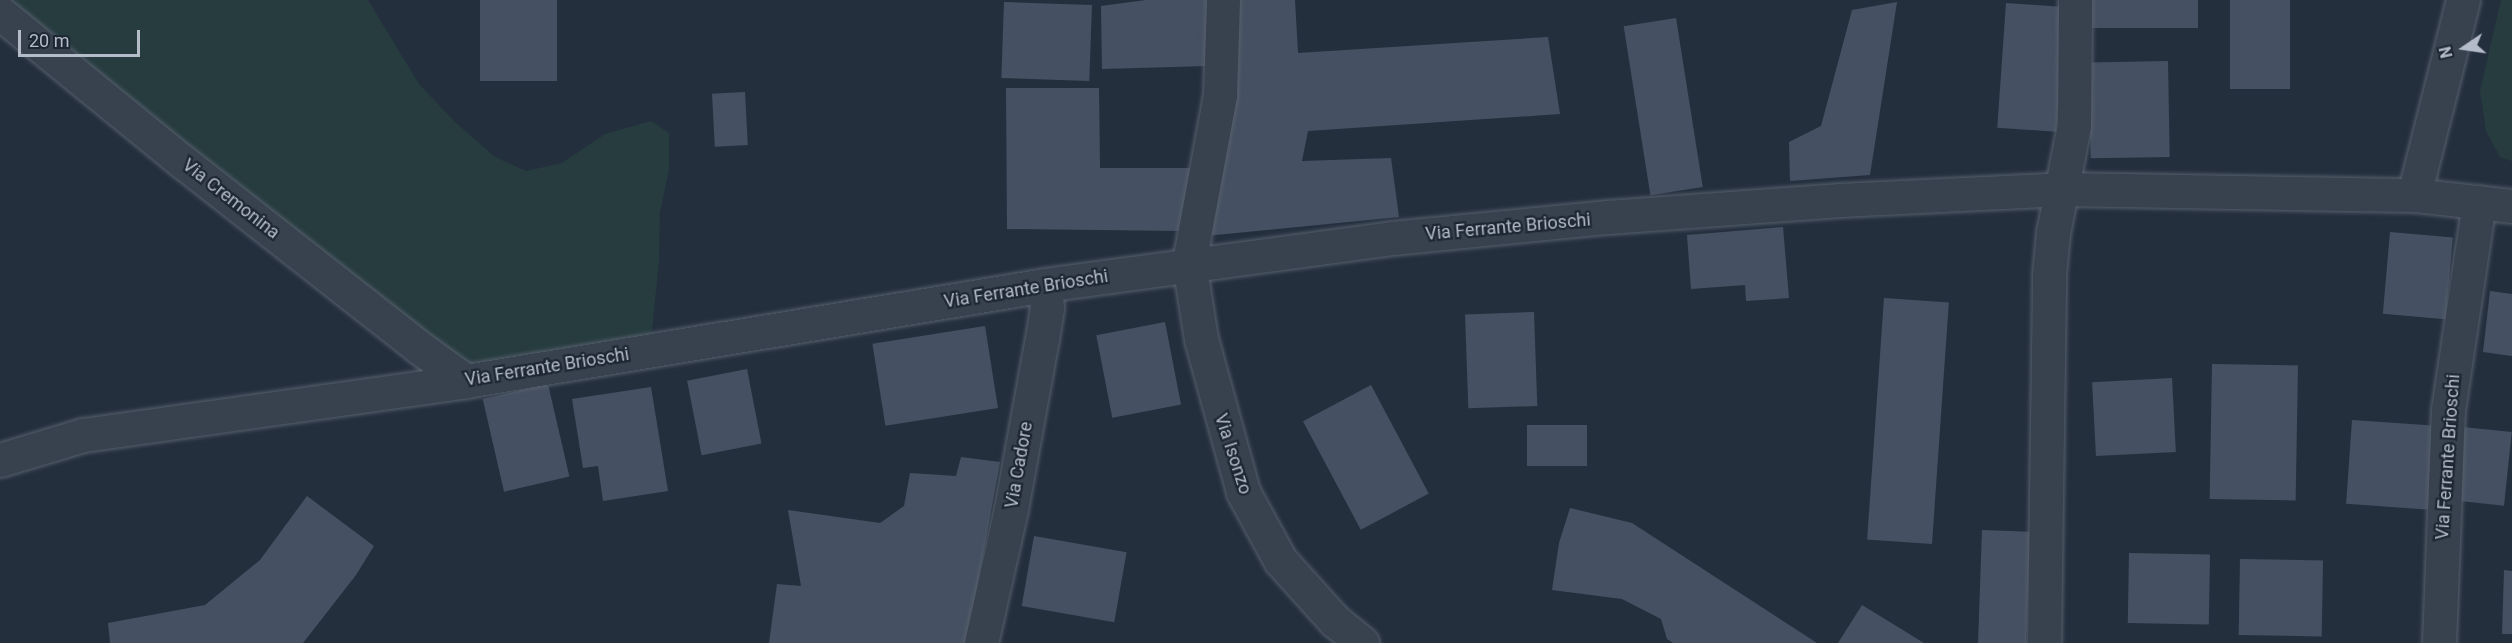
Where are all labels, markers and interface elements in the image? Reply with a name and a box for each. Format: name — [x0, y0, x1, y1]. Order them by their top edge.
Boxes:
scale bar — [21, 18, 142, 56]
north arrow — [2434, 18, 2494, 78]
text: 20 m — [29, 30, 69, 51]
text: N — [2435, 45, 2457, 60]
street label: Via Cremonina — [178, 154, 284, 244]
street label: Via Ferrante Brioschi — [1424, 209, 1592, 245]
street label: Via Ferrante Brioschi — [942, 265, 1110, 313]
street label: Via Ferrante Brioschi — [463, 343, 631, 391]
street label: Via Ferrante Brioschi — [2431, 374, 2465, 540]
street label: Via Isonzo — [1210, 411, 1256, 497]
street label: Via Cadore — [1001, 420, 1037, 510]

